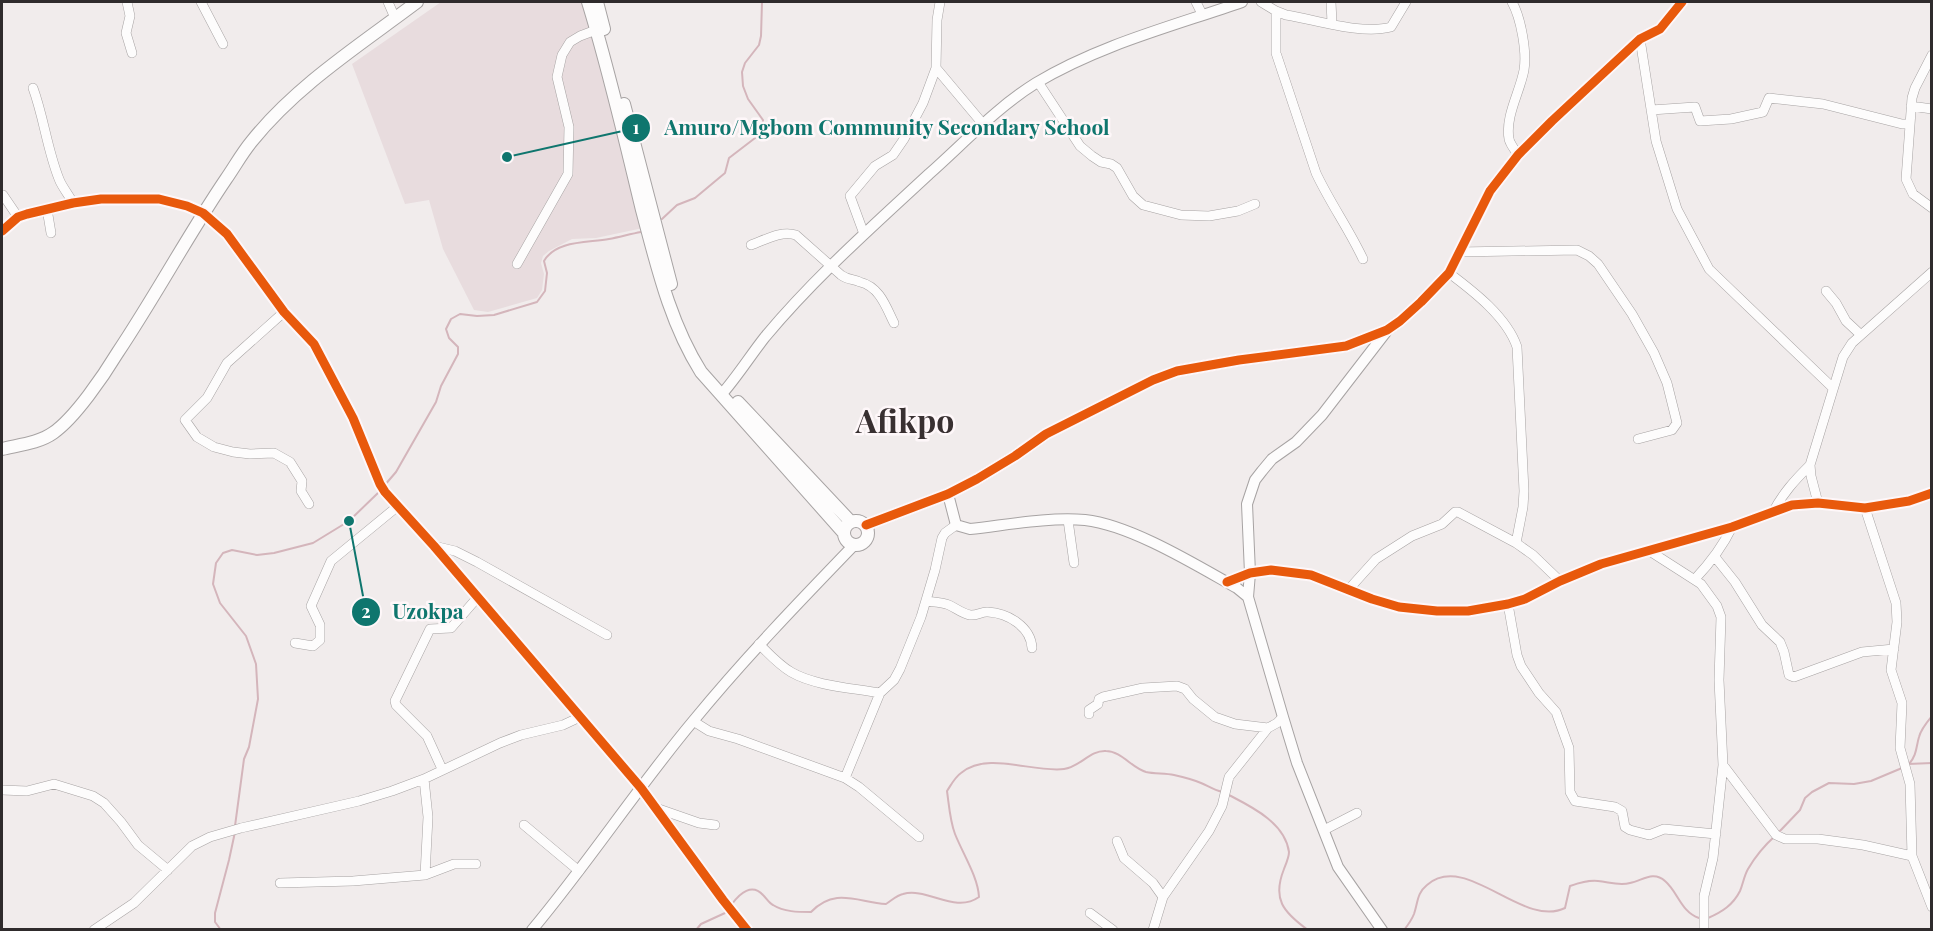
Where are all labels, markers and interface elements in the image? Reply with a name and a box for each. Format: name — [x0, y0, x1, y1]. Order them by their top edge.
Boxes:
callout: Amuro/Mgbom Community Secondary School — [621, 108, 1122, 147]
text: Amuro/Mgbom Community Secondary School — [663, 112, 1110, 140]
text: 1 — [633, 115, 640, 139]
district label: Afikpo — [855, 398, 954, 441]
callout: Uzokpa — [351, 592, 476, 631]
text: Uzokpa — [392, 596, 464, 624]
text: 2 — [361, 599, 371, 623]

